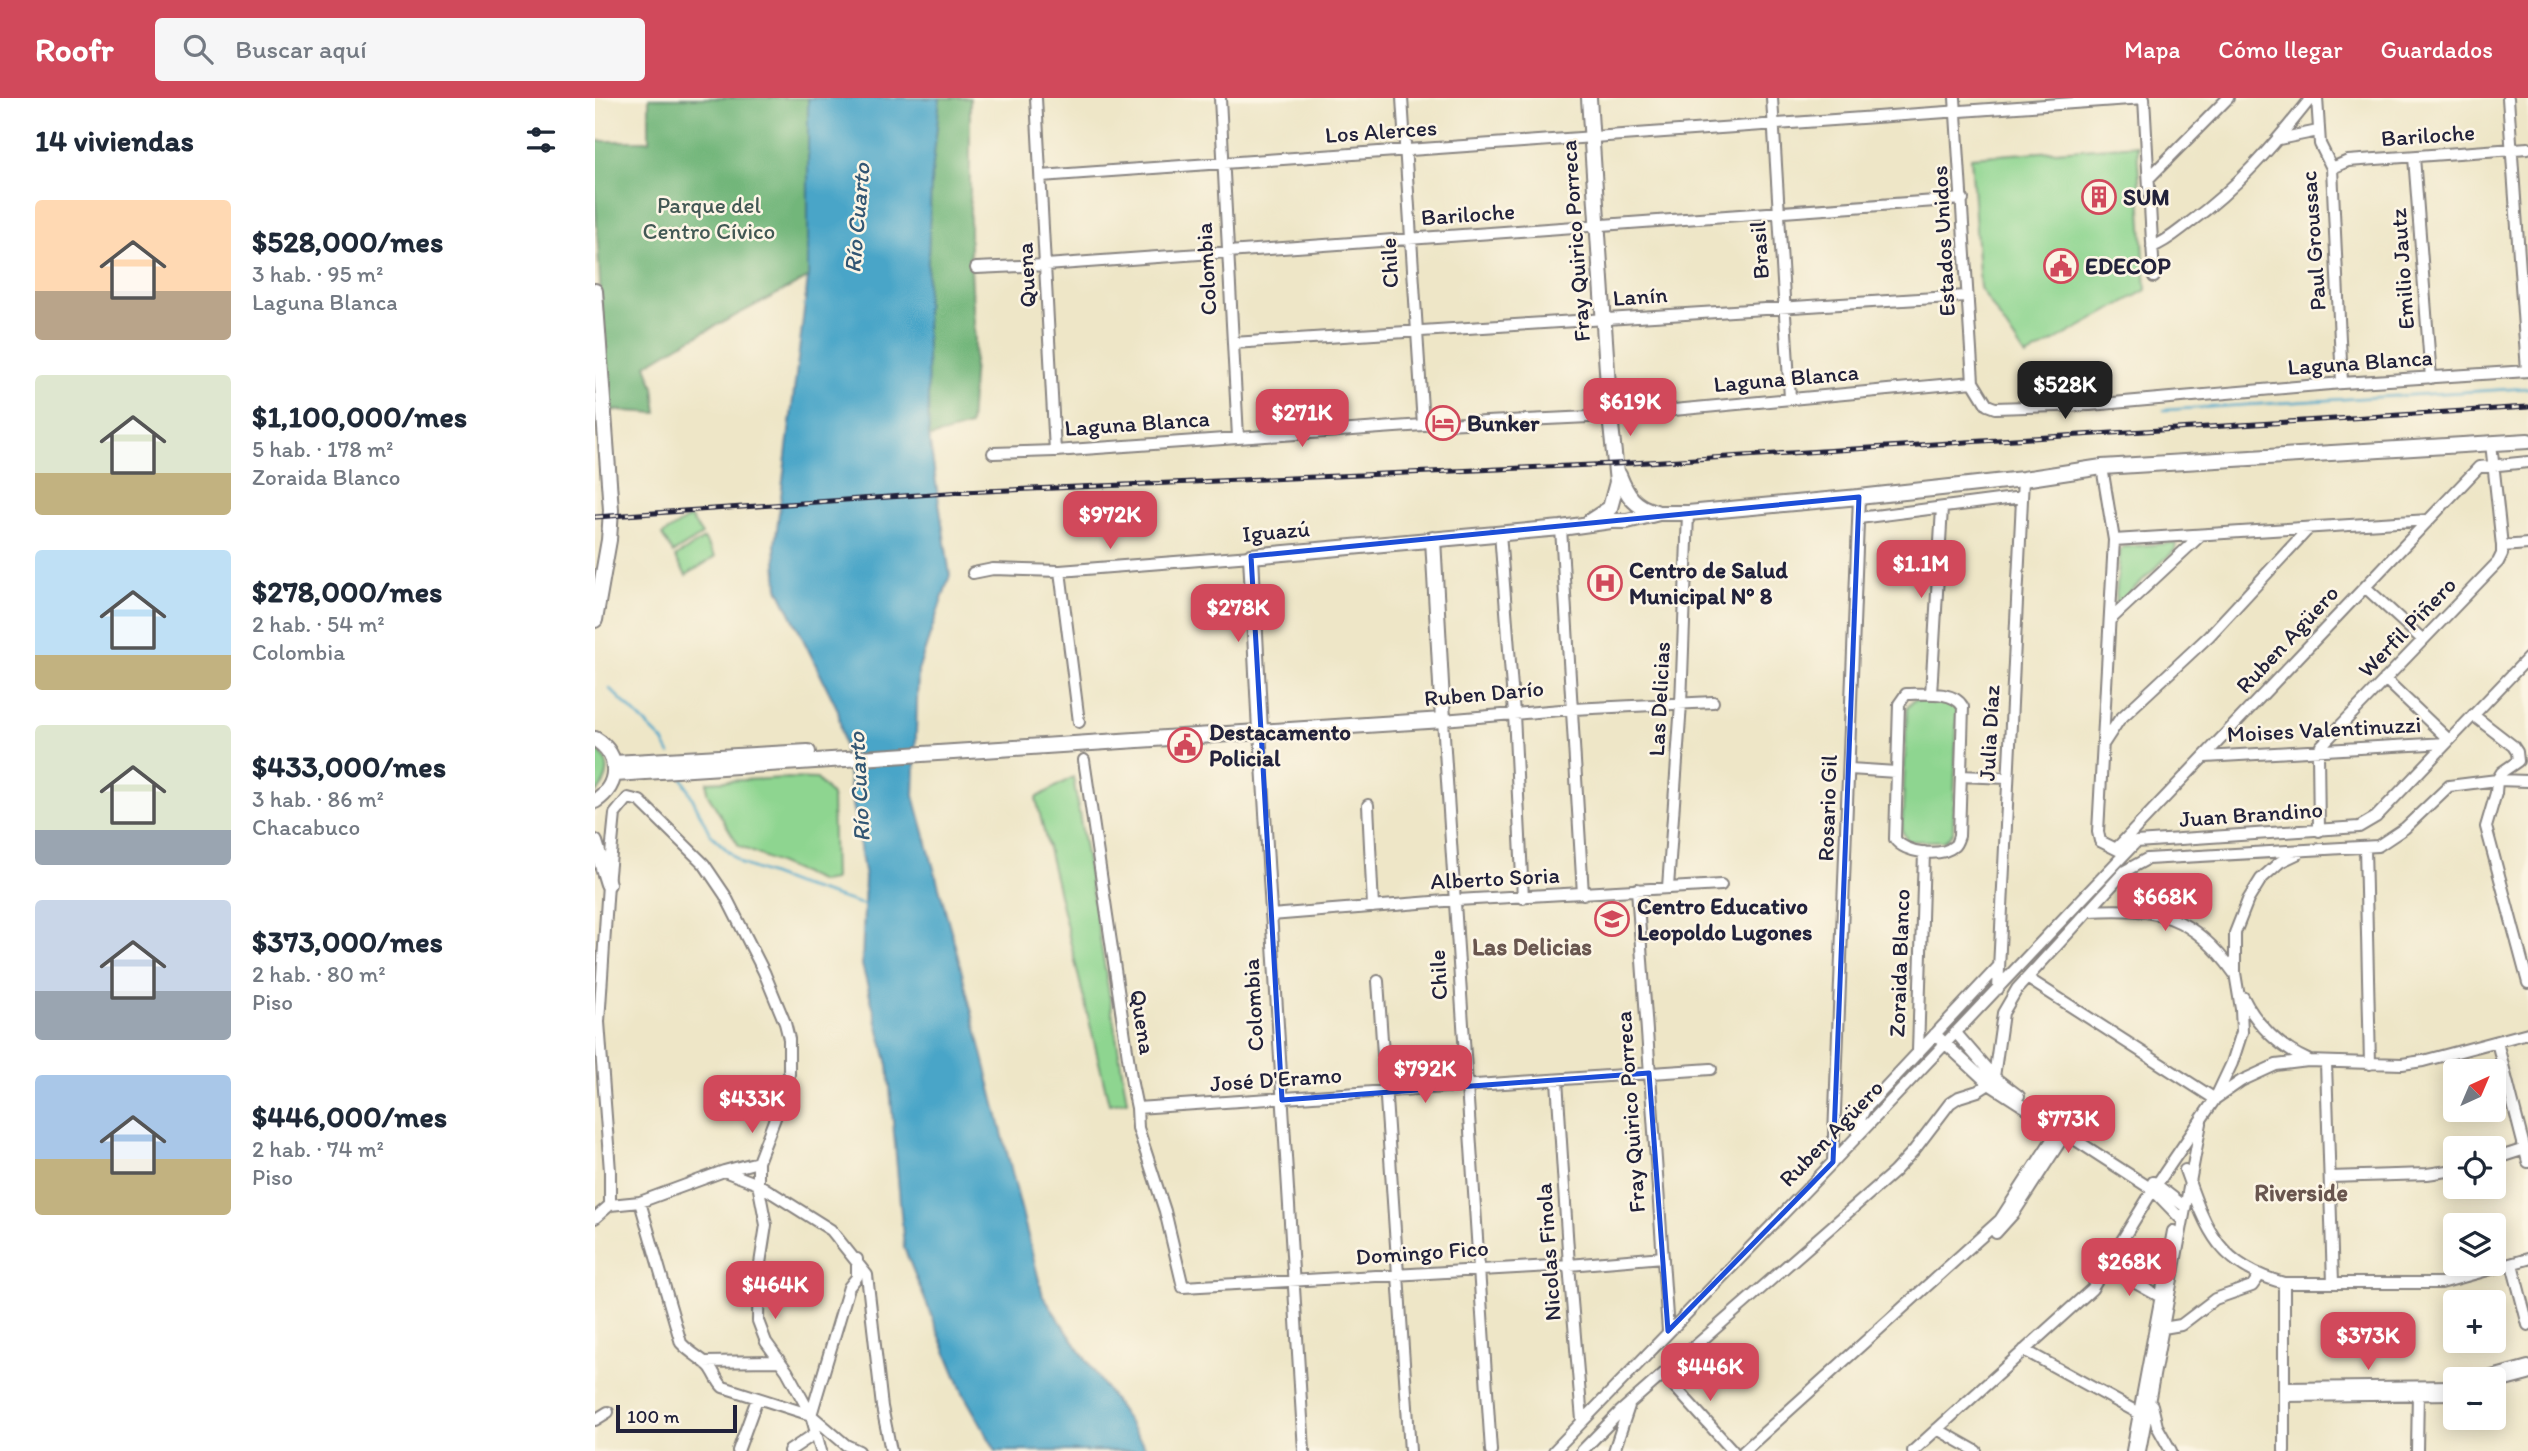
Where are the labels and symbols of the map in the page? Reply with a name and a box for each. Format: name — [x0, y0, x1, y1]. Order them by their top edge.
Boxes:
street label: Los Alerces — [1324, 113, 1438, 149]
street label: Bariloche — [2380, 118, 2476, 152]
street label: Fray Quirico Porreca — [1554, 139, 1596, 343]
water label: Río Cuarto — [837, 161, 876, 274]
street label: Estados Unidos — [1925, 165, 1961, 317]
street label: Paul Groussac — [2294, 170, 2332, 312]
building icon: SUM — [2080, 178, 2118, 216]
place label: SUM — [2123, 183, 2170, 211]
park label: Parque del Centro Cívico — [643, 191, 775, 245]
street label: Bariloche — [1420, 197, 1516, 231]
street label: Emilio Jautz — [2384, 207, 2420, 331]
street label: Brasil — [1743, 219, 1775, 280]
street label: Colombia — [1190, 222, 1222, 316]
street label: Chile — [1374, 237, 1404, 289]
street label: Quena — [1010, 242, 1042, 308]
public building icon: EDECOP — [2042, 247, 2080, 285]
place label: EDECOP — [2085, 252, 2171, 280]
street label: Lanín — [1612, 280, 1668, 312]
street label: Laguna Blanca — [2286, 343, 2434, 381]
street label: Laguna Blanca — [1712, 358, 1860, 398]
pin: $528K — [2016, 362, 2114, 421]
pin: $619K — [1581, 378, 1679, 438]
pin: $271K — [1253, 390, 1351, 449]
street label: Laguna Blanca — [1063, 404, 1211, 442]
hotel icon: Bunker — [1424, 404, 1462, 442]
place label: Bunker — [1467, 409, 1540, 437]
pin: $972K — [1061, 491, 1159, 551]
street label: Iguazú — [1241, 514, 1311, 548]
pin: $1.1M — [1872, 540, 1970, 600]
place label: Centro de Salud Municipal Nº 8 — [1629, 556, 1788, 610]
hospital icon: Centro de Salud Municipal Nº 8 — [1586, 564, 1624, 602]
street label: Werfil Piñero — [2352, 571, 2462, 683]
street label: Ruben Agüero — [2230, 579, 2344, 699]
pin: $278K — [1189, 584, 1287, 644]
street label: Las Delicias — [1642, 641, 1676, 757]
street label: Ruben Darío — [1423, 674, 1545, 712]
street label: Julia Díaz — [1972, 684, 2006, 782]
street label: Moises Valentinuzzi — [2226, 710, 2422, 748]
place label: Destacamento Policial — [1209, 718, 1351, 772]
public building icon: Destacamento Policial — [1166, 726, 1204, 764]
water label: Río Cuarto — [841, 731, 876, 843]
street label: Rosario Gil — [1811, 754, 1843, 862]
street label: Juan Brandino — [2178, 795, 2324, 833]
street label: Alberto Soria — [1430, 861, 1560, 895]
pin: $668K — [2116, 874, 2214, 933]
street label: Zoraida Blanco — [1882, 888, 1916, 1038]
place label: Centro Educativo Leopoldo Lugones — [1637, 892, 1812, 946]
school or university icon: Centro Educativo Leopoldo Lugones — [1593, 900, 1631, 938]
district label: Las Delicias — [1472, 932, 1592, 961]
street label: Chile — [1423, 949, 1453, 1001]
street label: Colombia — [1237, 958, 1269, 1052]
street label: Quena — [1124, 988, 1162, 1056]
street label: Fray Quirico Porreca — [1609, 1010, 1651, 1214]
pin: $792K — [1376, 1046, 1474, 1105]
north arrow — [2443, 1059, 2506, 1122]
street label: José D'Eramo — [1209, 1060, 1343, 1098]
street label: Ruben Agüero — [1773, 1074, 1889, 1192]
pin: $433K — [703, 1076, 801, 1135]
pin: $773K — [2019, 1096, 2117, 1155]
district label: Riverside — [2254, 1178, 2348, 1207]
street label: Nicolas Finola — [1529, 1182, 1567, 1322]
street label: Domingo Fico — [1355, 1233, 1489, 1271]
pin: $268K — [2080, 1238, 2178, 1298]
pin: $464K — [726, 1262, 824, 1321]
pin: $373K — [2319, 1312, 2417, 1372]
pin: $446K — [1661, 1344, 1759, 1403]
scale bar — [616, 1402, 737, 1434]

